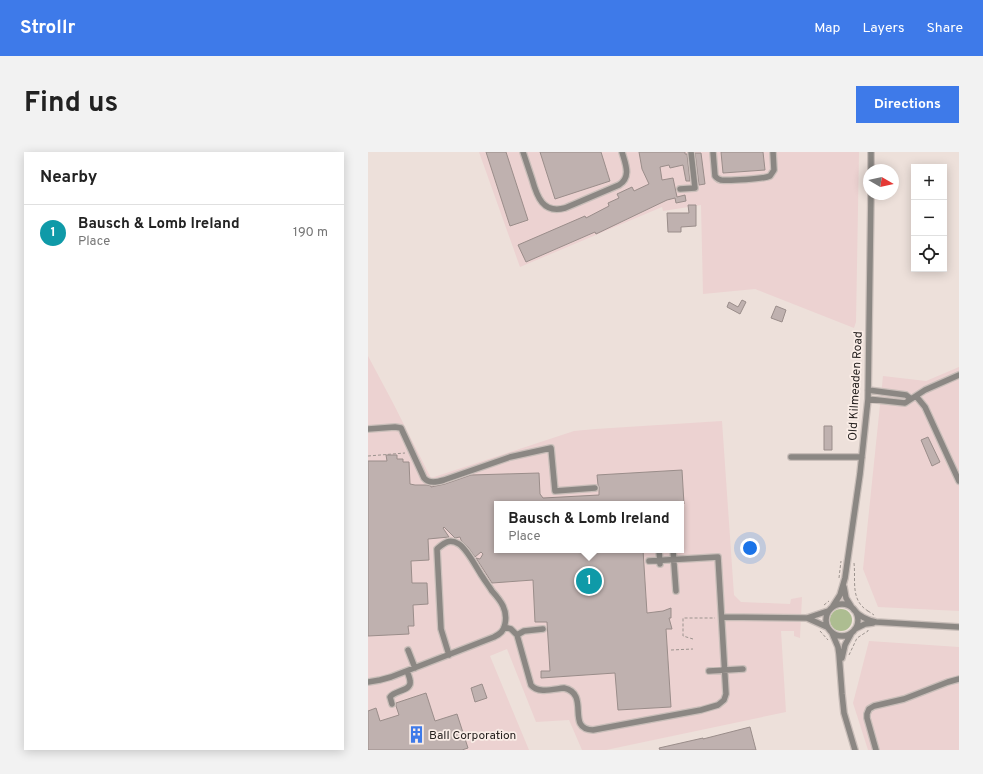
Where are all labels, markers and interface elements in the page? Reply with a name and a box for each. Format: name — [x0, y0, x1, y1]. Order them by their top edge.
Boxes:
text: Strollr — [20, 16, 75, 40]
text: Map — [814, 20, 840, 37]
text: Layers — [862, 20, 904, 37]
text: Share — [926, 20, 963, 37]
text: Find us — [24, 86, 118, 122]
button: Directions — [856, 86, 959, 123]
north arrow — [863, 164, 899, 200]
map controls — [911, 164, 947, 272]
button: + — [911, 164, 947, 200]
text: Nearby — [40, 167, 97, 189]
button: − — [911, 200, 947, 236]
text: Bausch & Lomb Ireland — [78, 215, 240, 234]
text: 1 — [50, 225, 56, 241]
text: 190 m — [293, 225, 328, 241]
text: Place — [78, 234, 110, 250]
button: locate — [911, 236, 947, 272]
street label: Old Kilmeaden Road — [845, 331, 867, 441]
popup — [494, 501, 684, 553]
text: Bausch & Lomb Ireland — [508, 510, 670, 529]
text: Place — [508, 529, 540, 545]
your location — [740, 538, 760, 558]
pin: 1 — [576, 566, 602, 596]
building icon: Ball Corporation — [406, 725, 426, 745]
place label: Ball Corporation — [429, 728, 516, 744]

